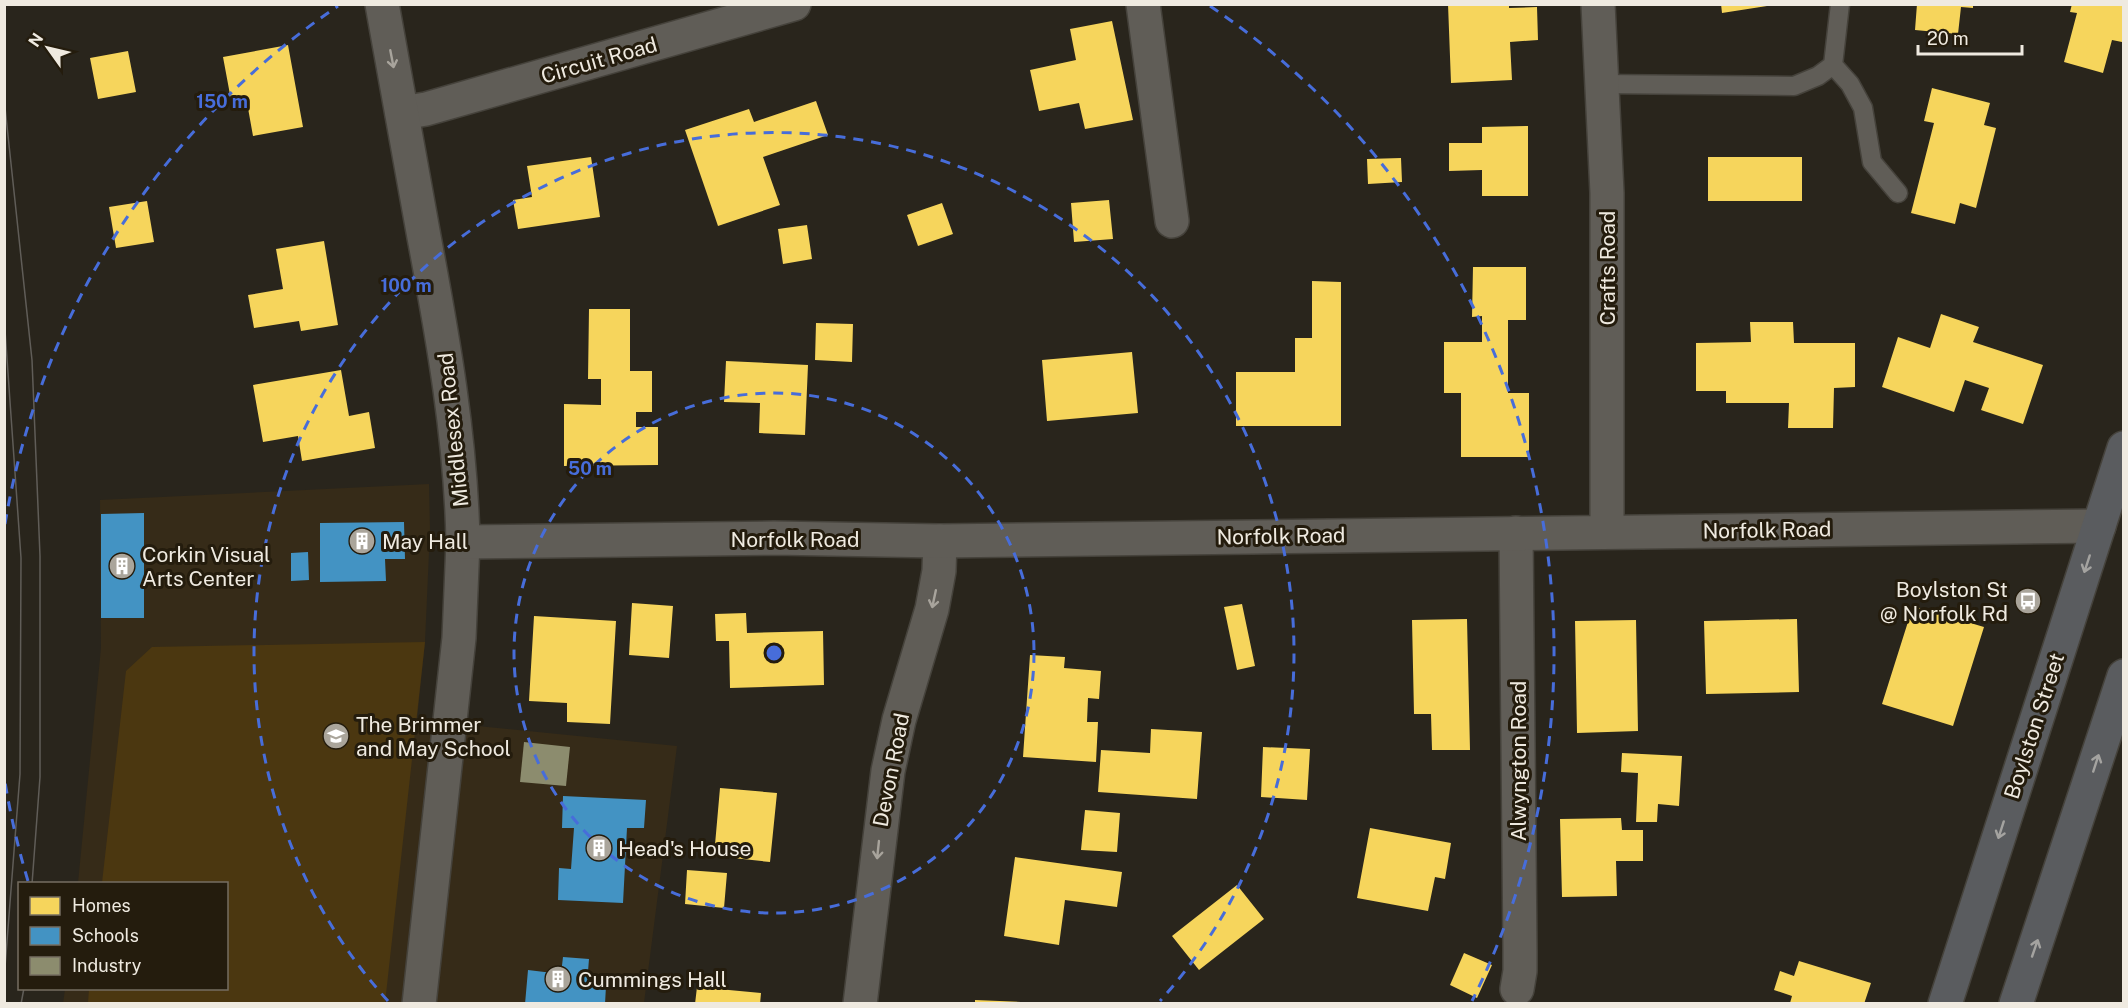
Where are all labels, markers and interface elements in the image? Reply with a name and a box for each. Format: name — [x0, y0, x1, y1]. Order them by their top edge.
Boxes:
north arrow — [18, 18, 78, 78]
scale bar — [1918, 18, 2022, 56]
text: 20 m — [1927, 28, 1969, 49]
text: N — [25, 29, 47, 50]
street label: Circuit Road — [538, 31, 660, 89]
one-way arrow — [387, 49, 398, 68]
text: 150 m — [196, 91, 248, 112]
street label: Crafts Road — [1595, 211, 1620, 325]
text: 100 m — [380, 275, 432, 296]
street label: Middlesex Road — [432, 352, 474, 508]
text: 50 m — [568, 458, 612, 479]
street label: Norfolk Road — [1702, 516, 1832, 544]
street label: Norfolk Road — [1216, 522, 1346, 550]
building icon: May Hall — [347, 526, 377, 556]
street label: Norfolk Road — [731, 527, 859, 552]
place label: May Hall — [382, 529, 468, 554]
place label: Corkin Visual Arts Center — [142, 542, 271, 591]
building icon: Corkin Visual Arts Center — [107, 551, 137, 581]
one-way arrow — [2081, 554, 2092, 573]
place label: Boylston St @ Norfolk Rd — [1880, 577, 2008, 626]
bus stop icon: Boylston St @ Norfolk Rd — [2013, 586, 2043, 616]
one-way arrow — [928, 589, 939, 608]
centre of rings — [764, 643, 784, 663]
street label: Boylston Street — [1999, 650, 2069, 802]
street label: Alwyngton Road — [1506, 681, 1531, 841]
street label: Devon Road — [868, 711, 914, 829]
place label: The Brimmer and May School — [356, 712, 511, 761]
school or university icon: The Brimmer and May School — [321, 721, 351, 751]
one-way arrow — [2091, 754, 2102, 773]
one-way arrow — [1995, 820, 2006, 839]
building icon: Head's House — [584, 833, 614, 863]
place label: Head's House — [618, 836, 751, 861]
one-way arrow — [872, 840, 883, 860]
legend — [18, 882, 228, 990]
text: Homes — [72, 895, 131, 916]
text: Schools — [72, 925, 139, 946]
one-way arrow — [2030, 939, 2041, 958]
text: Industry — [72, 955, 142, 976]
building icon: Cummings Hall — [543, 964, 573, 994]
place label: Cummings Hall — [578, 967, 727, 992]

